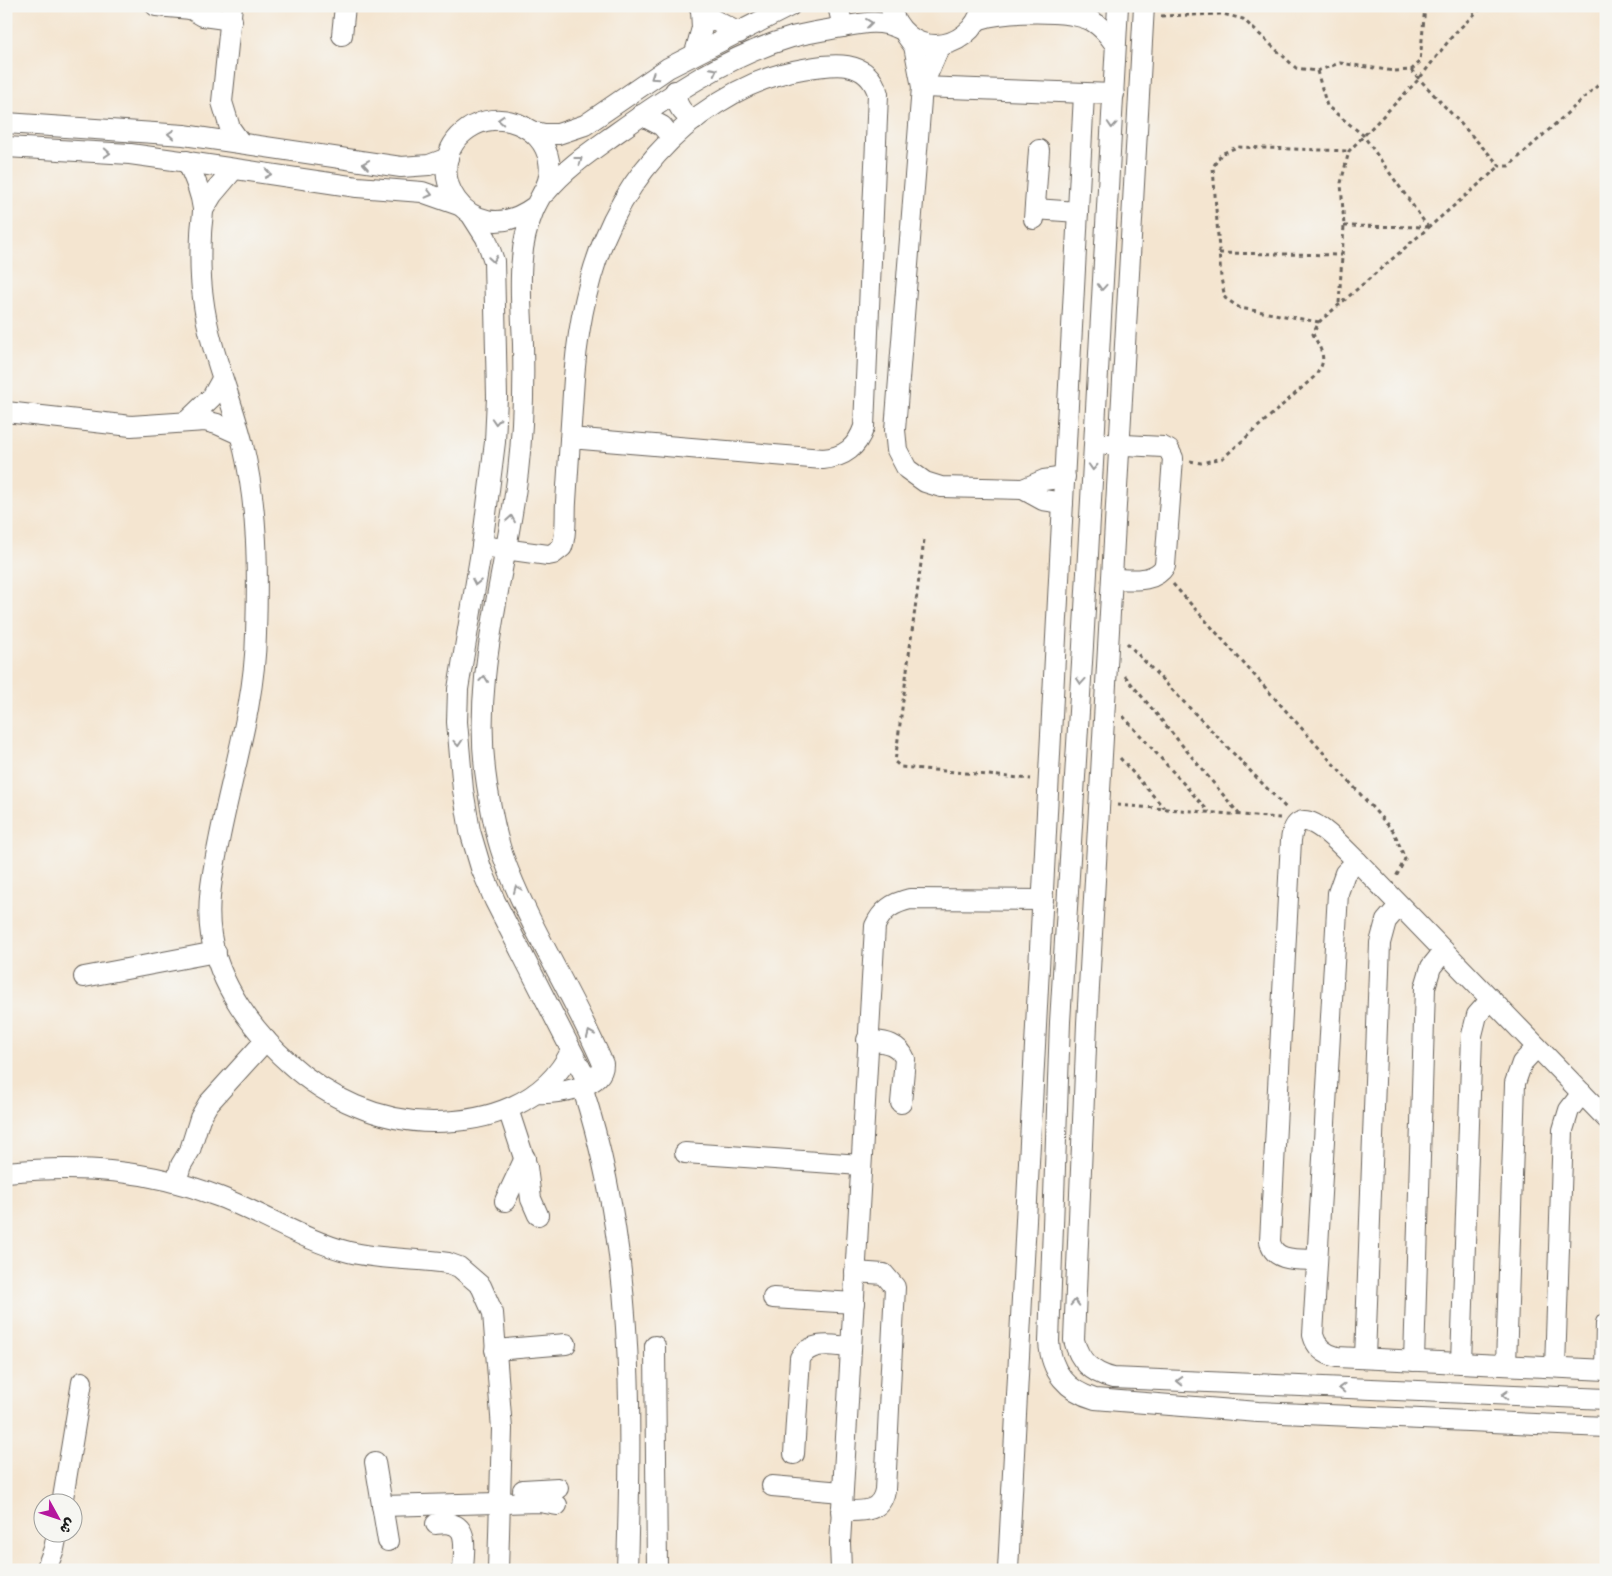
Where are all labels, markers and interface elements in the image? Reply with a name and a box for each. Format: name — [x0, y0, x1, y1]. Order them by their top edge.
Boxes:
one-way arrow — [865, 18, 873, 29]
one-way arrow — [709, 67, 718, 77]
one-way arrow — [650, 71, 660, 80]
one-way arrow — [497, 115, 505, 126]
one-way arrow — [1107, 121, 1118, 129]
one-way arrow — [167, 129, 175, 140]
one-way arrow — [104, 147, 112, 158]
one-way arrow — [573, 157, 582, 165]
one-way arrow — [362, 159, 370, 169]
one-way arrow — [264, 168, 273, 178]
one-way arrow — [425, 189, 433, 199]
one-way arrow — [488, 254, 498, 263]
one-way arrow — [1097, 283, 1108, 291]
one-way arrow — [491, 417, 502, 425]
one-way arrow — [1088, 463, 1098, 471]
one-way arrow — [505, 514, 515, 523]
one-way arrow — [472, 578, 482, 587]
one-way arrow — [478, 675, 489, 683]
one-way arrow — [1076, 678, 1087, 686]
one-way arrow — [453, 739, 464, 747]
one-way arrow — [513, 885, 523, 894]
one-way arrow — [586, 1030, 596, 1039]
one-way arrow — [1070, 1299, 1081, 1307]
one-way arrow — [1176, 1376, 1184, 1386]
one-way arrow — [1338, 1382, 1346, 1393]
one-way arrow — [1500, 1389, 1508, 1400]
north arrow — [32, 1494, 82, 1544]
text: ش — [53, 1512, 82, 1540]

